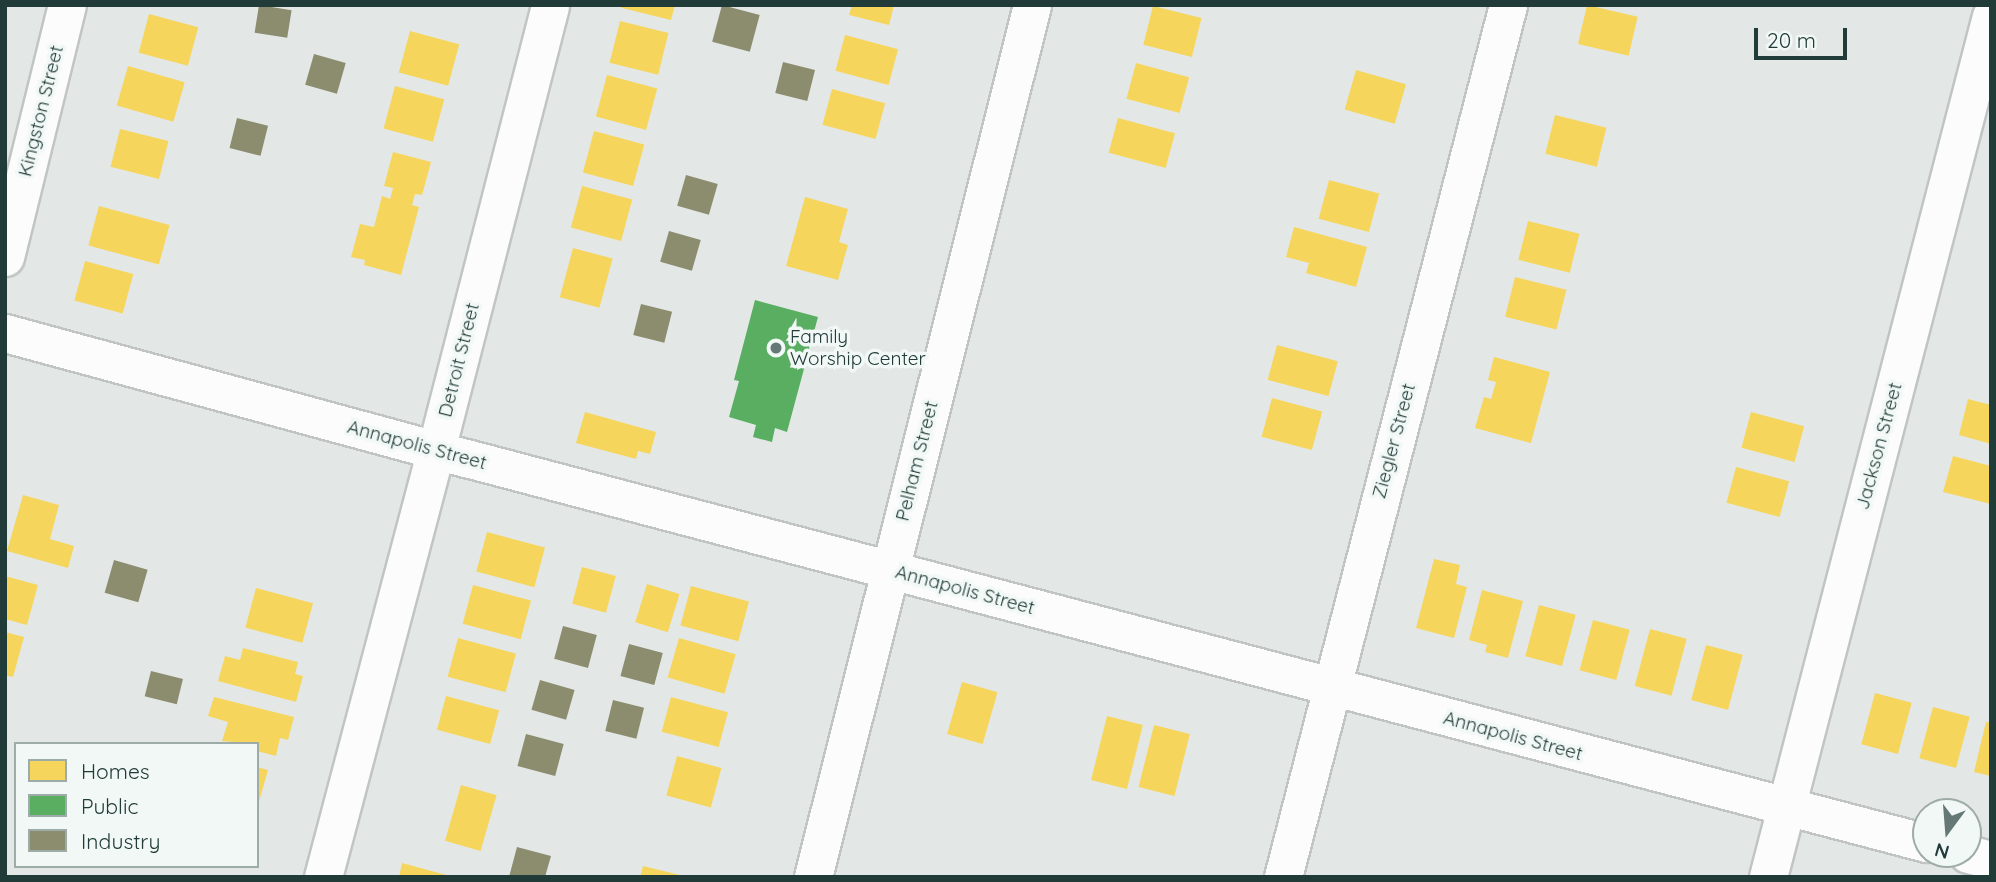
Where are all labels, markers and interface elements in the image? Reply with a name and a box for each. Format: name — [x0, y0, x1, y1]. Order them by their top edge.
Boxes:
scale bar — [1758, 14, 1851, 58]
text: 20 m — [1767, 27, 1816, 53]
street label: Kingston Street — [14, 43, 68, 179]
street label: Detroit Street — [434, 300, 484, 420]
place label: Family Worship Center — [790, 326, 926, 370]
marker: Family Worship Center — [768, 340, 784, 356]
street label: Jackson Street — [1851, 380, 1907, 512]
street label: Ziegler Street — [1368, 381, 1420, 501]
street label: Pelham Street — [891, 399, 943, 523]
street label: Annapolis Street — [345, 415, 489, 475]
street label: Annapolis Street — [893, 560, 1037, 620]
street label: Annapolis Street — [1441, 706, 1585, 766]
legend — [14, 742, 259, 868]
text: Homes — [81, 758, 150, 784]
text: Public — [81, 793, 138, 819]
north arrow — [1912, 798, 1982, 868]
text: Industry — [81, 828, 160, 854]
text: N — [1932, 838, 1952, 865]

